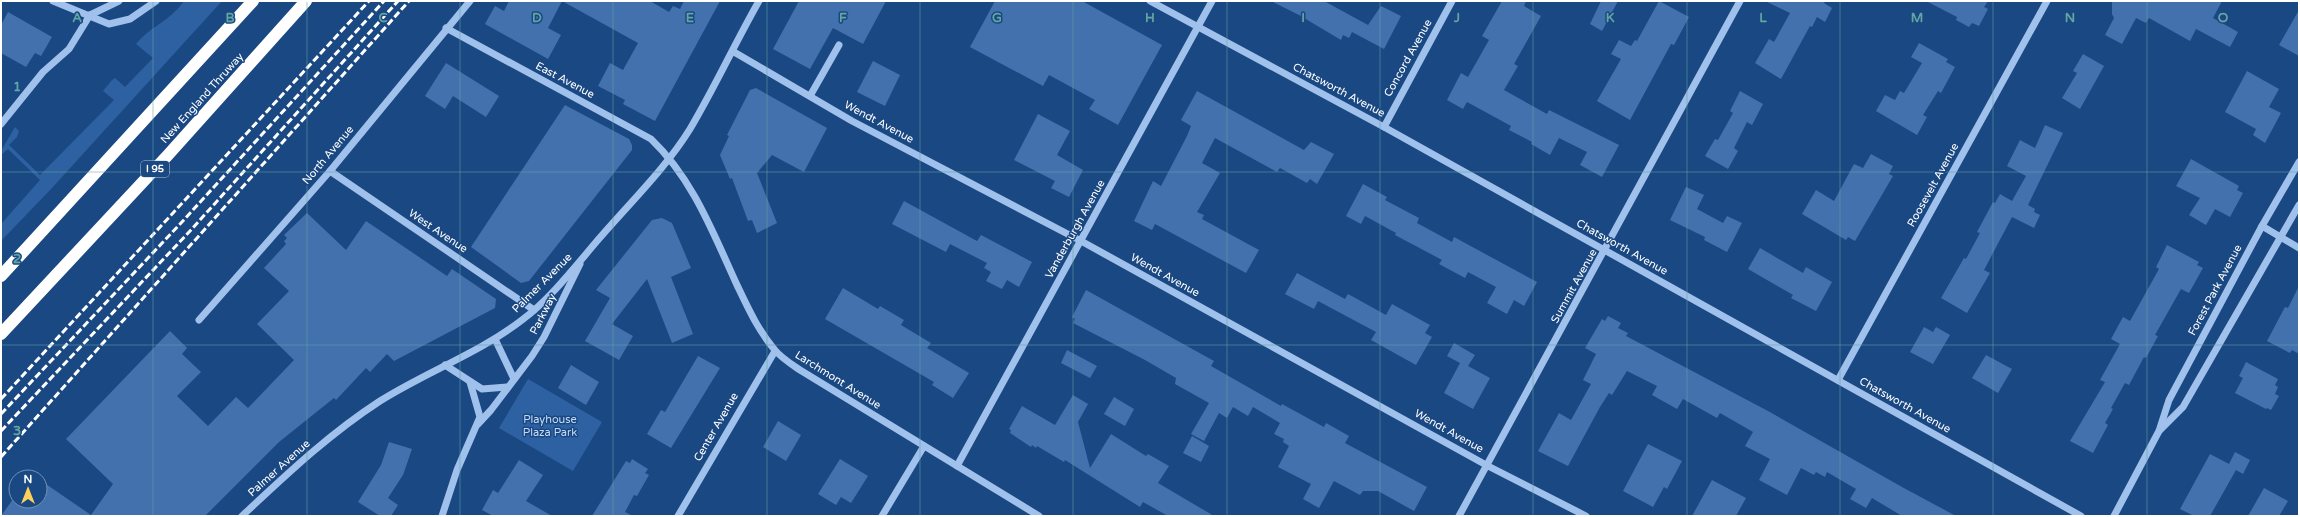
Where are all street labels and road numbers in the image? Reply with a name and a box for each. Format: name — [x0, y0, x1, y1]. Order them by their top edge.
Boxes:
street label: Concord Avenue — [1381, 17, 1435, 99]
street label: New England Thruway — [158, 50, 246, 146]
street label: East Avenue — [533, 59, 597, 101]
street label: Chatsworth Avenue — [1291, 60, 1387, 120]
street label: Wendt Avenue — [842, 98, 916, 146]
street label: North Avenue — [300, 123, 356, 187]
street label: Roosevelt Avenue — [1905, 141, 1961, 229]
road number: I 95 — [141, 161, 169, 177]
street label: Vanderburgh Avenue — [1042, 177, 1108, 281]
street label: West Avenue — [406, 206, 470, 256]
street label: Chatsworth Avenue — [1574, 216, 1670, 278]
street label: Forest Park Avenue — [2185, 242, 2245, 338]
street label: Summit Avenue — [1548, 247, 1600, 325]
street label: Palmer Avenue — [510, 251, 574, 315]
street label: Wendt Avenue — [1128, 251, 1202, 299]
street label: Parkway — [527, 291, 559, 337]
street label: Larchmont Avenue — [793, 348, 883, 412]
street label: Chatsworth Avenue — [1857, 374, 1953, 436]
street label: Center Avenue — [691, 390, 741, 464]
street label: Wendt Avenue — [1412, 407, 1486, 455]
street label: Palmer Avenue — [245, 437, 313, 499]

